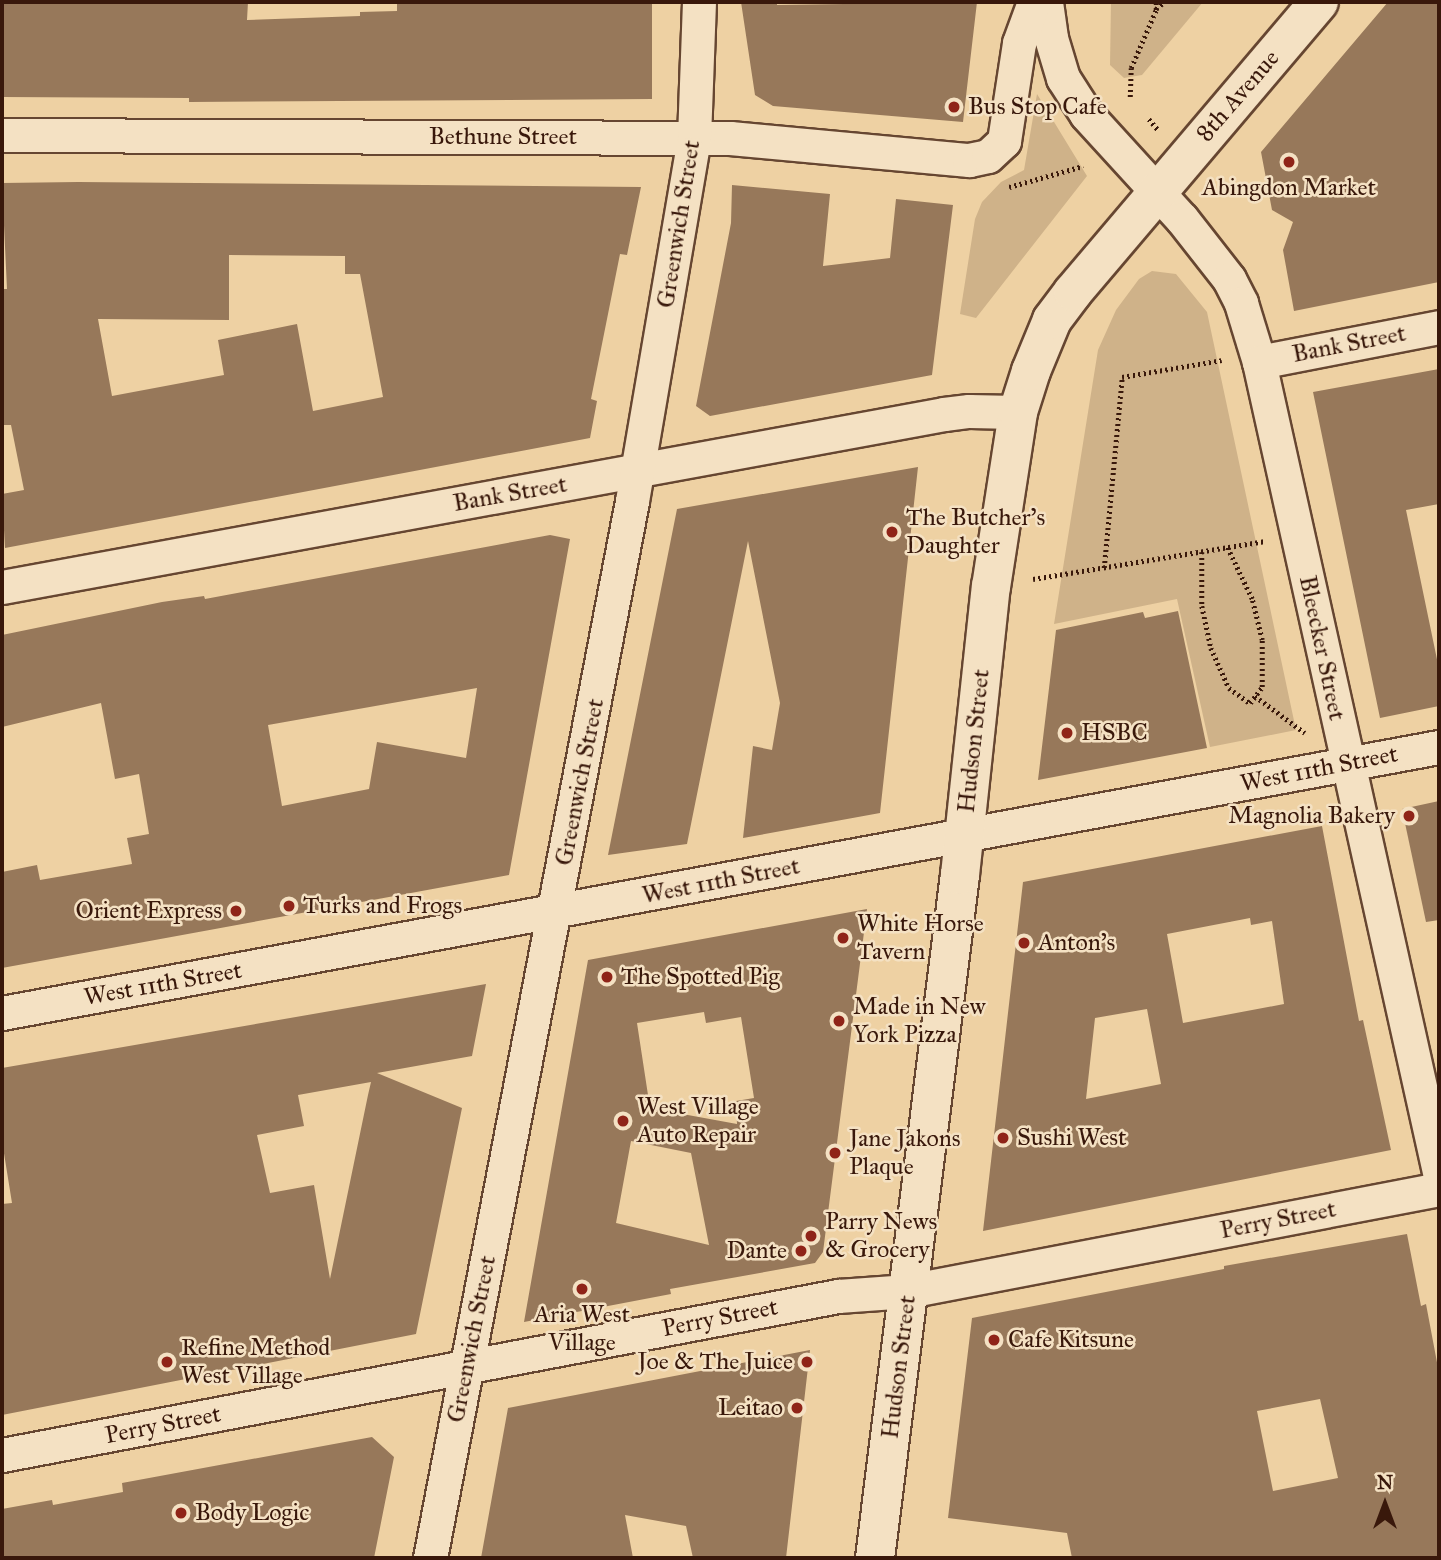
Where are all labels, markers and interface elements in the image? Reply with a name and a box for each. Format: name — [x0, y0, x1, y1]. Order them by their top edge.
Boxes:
street label: 8th Avenue — [1190, 44, 1286, 148]
place label: Bus Stop Cafe — [968, 93, 1107, 121]
marker: Bus Stop Cafe — [946, 99, 962, 115]
street label: Bethune Street — [429, 123, 577, 151]
street label: Greenwich Street — [652, 138, 706, 310]
marker: Abingdon Market — [1281, 154, 1297, 170]
place label: Abingdon Market — [1202, 174, 1376, 202]
street label: Bank Street — [1290, 319, 1408, 369]
street label: Bank Street — [451, 470, 569, 518]
place label: The Butcher’s Daughter — [906, 504, 1045, 560]
marker: The Butcher’s Daughter — [884, 524, 900, 540]
street label: Bleecker Street — [1293, 573, 1351, 723]
street label: Hudson Street — [952, 668, 996, 814]
street label: Greenwich Street — [550, 696, 610, 868]
place label: HSBC — [1081, 719, 1148, 747]
marker: HSBC — [1059, 725, 1075, 741]
street label: West 11th Street — [1238, 740, 1400, 798]
place label: Magnolia Bakery — [1228, 802, 1395, 830]
marker: Magnolia Bakery — [1401, 808, 1417, 824]
street label: West 11th Street — [640, 852, 802, 910]
place label: Turks and Frogs — [303, 892, 462, 920]
place label: Orient Express — [76, 897, 222, 925]
marker: Turks and Frogs — [281, 898, 297, 914]
marker: Orient Express — [228, 903, 244, 919]
place label: White Horse Tavern — [857, 910, 984, 966]
place label: Anton's — [1038, 929, 1115, 957]
marker: White Horse Tavern — [835, 930, 851, 946]
marker: Anton's — [1016, 935, 1032, 951]
street label: West 11th Street — [82, 956, 244, 1012]
place label: The Spotted Pig — [621, 963, 780, 991]
marker: The Spotted Pig — [599, 969, 615, 985]
place label: Made in New York Pizza — [853, 993, 986, 1049]
marker: Made in New York Pizza — [831, 1013, 847, 1029]
place label: West Village Auto Repair — [637, 1093, 759, 1149]
marker: West Village Auto Repair — [615, 1113, 631, 1129]
place label: Sushi West — [1017, 1124, 1126, 1152]
place label: Jane Jakons Plaque — [849, 1125, 961, 1181]
marker: Sushi West — [995, 1130, 1011, 1146]
marker: Jane Jakons Plaque — [827, 1145, 843, 1161]
street label: Perry Street — [1218, 1195, 1338, 1245]
place label: Parry News & Grocery — [825, 1208, 937, 1264]
marker: Parry News & Grocery — [803, 1228, 819, 1244]
place label: Dante — [727, 1237, 787, 1265]
marker: Dante — [793, 1243, 809, 1259]
street label: Greenwich Street — [442, 1253, 502, 1425]
marker: Aria West Village — [574, 1281, 590, 1297]
street label: Perry Street — [660, 1293, 780, 1343]
street label: Hudson Street — [876, 1294, 922, 1440]
place label: Aria West Village — [534, 1301, 630, 1357]
place label: Cafe Kitsune — [1008, 1326, 1134, 1354]
marker: Cafe Kitsune — [986, 1332, 1002, 1348]
place label: Refine Method West Village — [181, 1334, 330, 1390]
place label: Joe & The Juice — [637, 1348, 793, 1376]
marker: Refine Method West Village — [159, 1354, 175, 1370]
marker: Joe & The Juice — [799, 1354, 815, 1370]
place label: Leitao — [718, 1394, 783, 1422]
street label: Perry Street — [103, 1400, 223, 1450]
marker: Leitao — [789, 1400, 805, 1416]
north arrow — [1350, 1469, 1420, 1539]
text: N — [1377, 1471, 1393, 1494]
place label: Body Logic — [195, 1499, 309, 1527]
marker: Body Logic — [173, 1505, 189, 1521]

